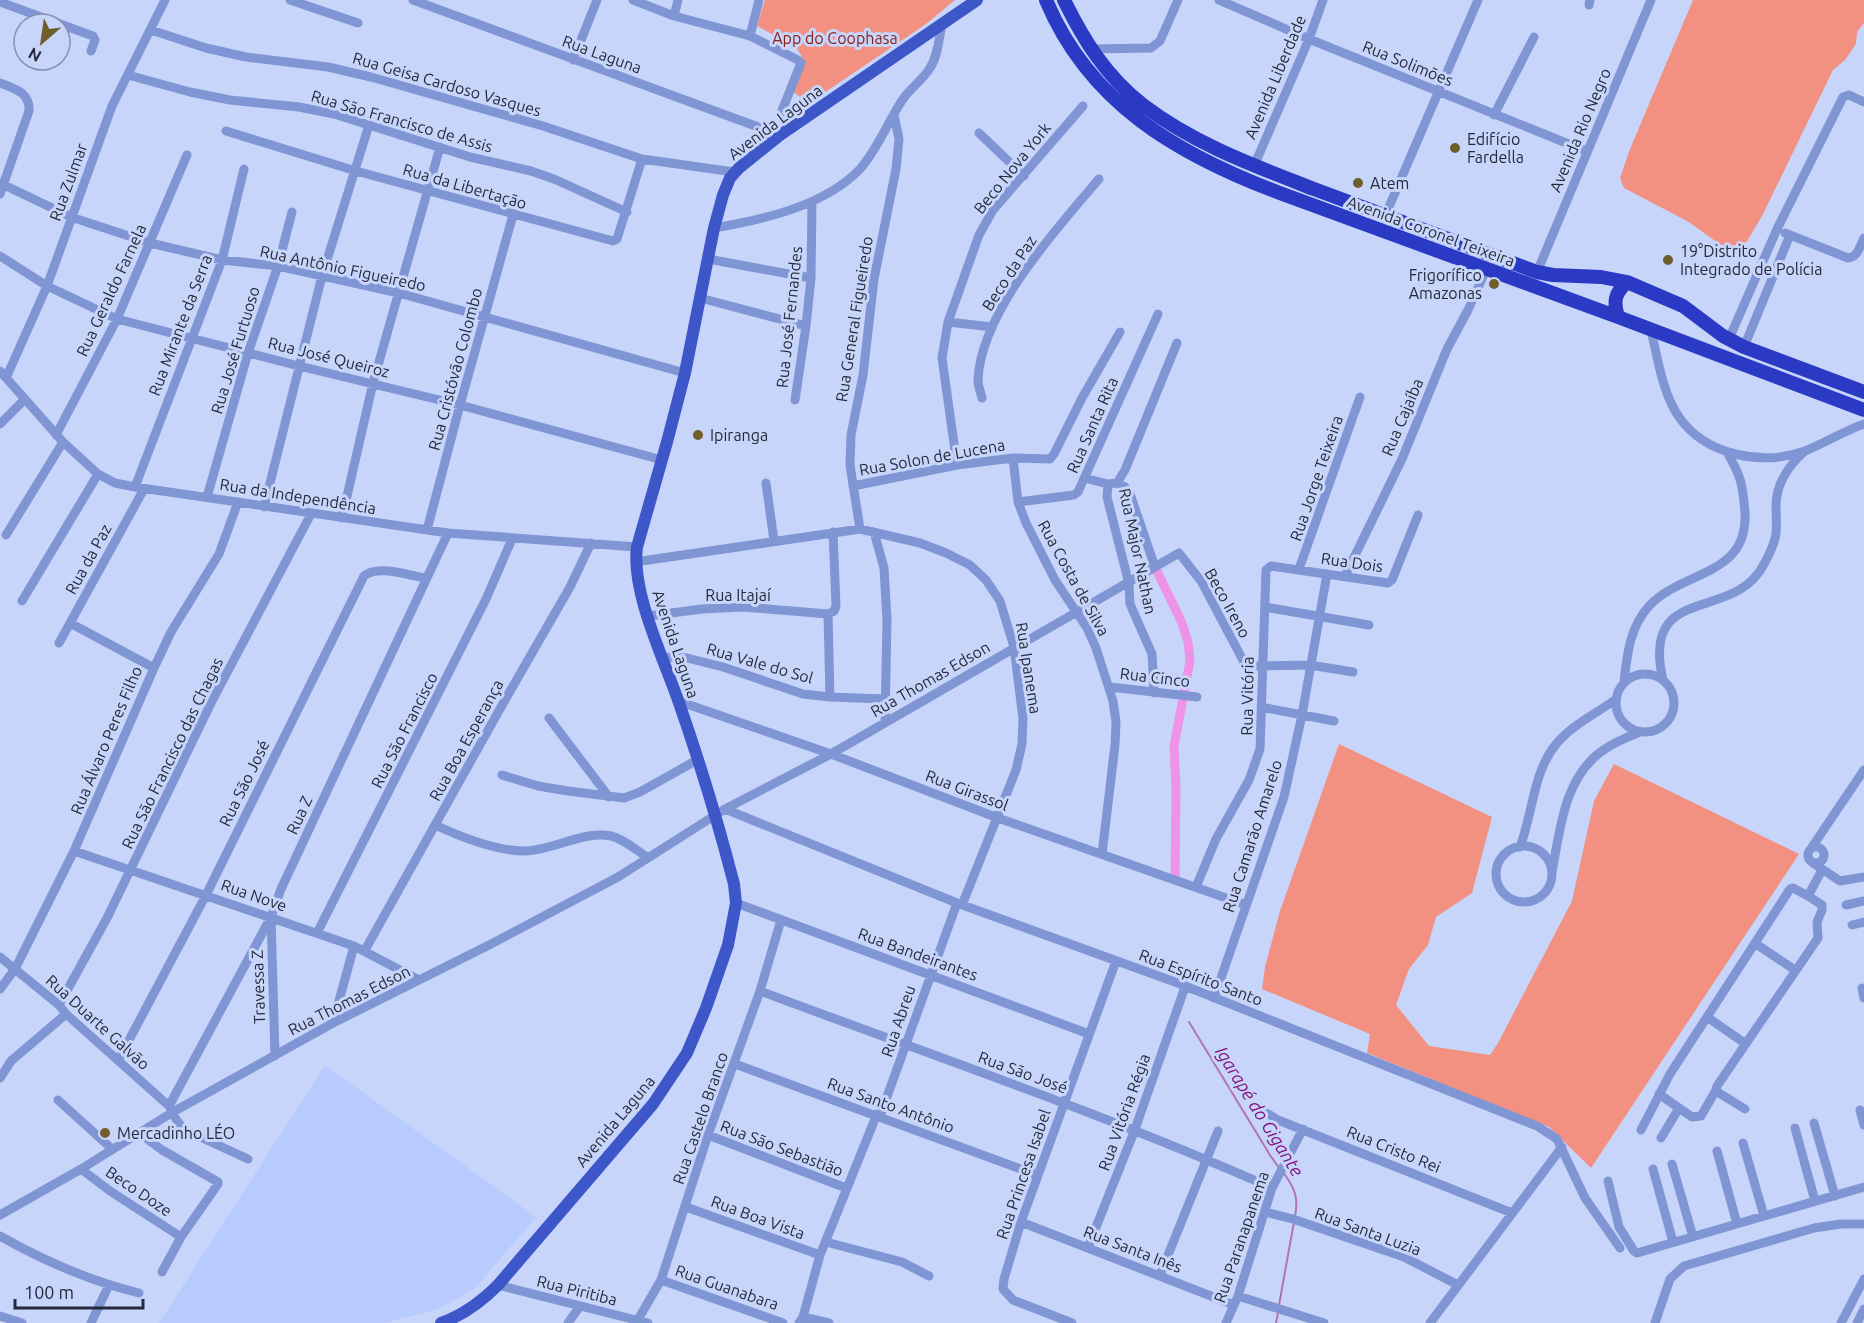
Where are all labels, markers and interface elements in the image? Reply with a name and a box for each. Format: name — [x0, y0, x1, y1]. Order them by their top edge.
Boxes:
north arrow — [12, 12, 72, 72]
street label: Avenida Liberdade — [1241, 12, 1309, 142]
park label: App do Coophasa — [772, 29, 898, 47]
street label: Rua Laguna — [560, 31, 644, 77]
street label: Rua Solimões — [1360, 37, 1456, 89]
text: N — [25, 44, 44, 66]
street label: Rua Geisa Cardoso Vasques — [351, 48, 543, 120]
street label: Avenida Rio Negro — [1546, 65, 1614, 195]
street label: Avenida Laguna — [724, 81, 826, 163]
street label: Rua São Francisco de Assis — [309, 86, 495, 156]
street label: Beco Nova York — [970, 119, 1054, 217]
place label: Edifício Fardella — [1467, 130, 1524, 166]
street label: Rua Zulmar — [46, 141, 90, 223]
marker: Edifício Fardella — [1448, 141, 1462, 155]
street label: Rua da Libertação — [401, 160, 529, 212]
place label: Atem — [1370, 174, 1409, 192]
marker: Atem — [1351, 176, 1365, 190]
street label: Avenida Coronel Teixeira — [1345, 192, 1517, 270]
street label: Rua Geraldo Farnela — [72, 221, 150, 359]
street label: Beco da Paz — [978, 232, 1040, 314]
street label: Rua General Figueiredo — [832, 235, 876, 403]
street label: Rua Antônio Figueiredo — [258, 242, 428, 294]
place label: 19°Distrito Integrado de Polícia — [1680, 242, 1822, 278]
street label: Rua José Fernandes — [773, 245, 805, 389]
street label: Rua Mirante da Serra — [145, 252, 215, 398]
marker: 19°Distrito Integrado de Polícia — [1661, 253, 1675, 267]
place label: Frigorífico Amazonas — [1409, 266, 1482, 302]
marker: Frigorífico Amazonas — [1487, 277, 1501, 291]
street label: Rua José Furtuoso — [207, 284, 263, 416]
street label: Rua Cristóvão Colombo — [425, 286, 485, 452]
street label: Rua José Queiroz — [266, 333, 392, 381]
street label: Rua Santa Rita — [1063, 374, 1121, 476]
street label: Rua Cajaíba — [1378, 375, 1426, 459]
street label: Rua Jorge Teixeira — [1286, 413, 1346, 543]
place label: Ipiranga — [710, 426, 768, 444]
marker: Ipiranga — [691, 428, 705, 442]
street label: Rua Solon de Lucena — [858, 435, 1006, 479]
street label: Rua da Independência — [219, 475, 377, 517]
street label: Rua Major Nathan — [1116, 486, 1160, 616]
street label: Rua Costa de Silva — [1035, 517, 1113, 639]
street label: Rua da Paz — [61, 521, 115, 597]
street label: Rua Dois — [1320, 549, 1384, 575]
street label: Beco Ireno — [1201, 565, 1255, 641]
street label: Rua Itajaí — [705, 586, 772, 604]
street label: Avenida Laguna — [649, 588, 703, 700]
street label: Rua Ipanema — [1013, 621, 1045, 715]
street label: Rua Thomas Edson — [867, 638, 993, 720]
street label: Rua Vale do Sol — [705, 639, 815, 687]
street label: Rua São Francisco das Chagas — [118, 654, 226, 852]
street label: Rua Vitória — [1237, 656, 1257, 736]
street label: Rua Álvaro Peres Filho — [65, 662, 145, 817]
street label: Rua Cinco — [1119, 664, 1191, 690]
street label: Rua São Francisco — [367, 669, 441, 791]
street label: Rua Boa Esperança — [425, 676, 507, 804]
street label: Rua São José — [215, 737, 273, 829]
street label: Rua Camarão Amarelo — [1219, 757, 1285, 915]
street label: Rua Girassol — [923, 766, 1011, 814]
street label: Rua Z — [282, 793, 316, 837]
street label: Rua Nove — [219, 875, 289, 915]
street label: Rua Bandeirantes — [856, 924, 980, 984]
street label: Rua Espírito Santo — [1137, 945, 1265, 1009]
street label: Travessa Z — [248, 950, 268, 1024]
street label: Rua Thomas Edson — [285, 961, 413, 1039]
street label: Rua Duarte Galvão — [43, 971, 153, 1073]
street label: Rua Abreu — [877, 983, 919, 1059]
water label: Igarapé do Gigante — [1212, 1042, 1308, 1180]
street label: Rua São José — [976, 1048, 1070, 1096]
street label: Rua Castelo Branco — [669, 1050, 731, 1186]
street label: Rua Vitória Régia — [1094, 1051, 1154, 1173]
street label: Avenida Laguna — [572, 1072, 658, 1170]
street label: Rua Santo Antônio — [825, 1074, 957, 1136]
street label: Rua Princesa Isabel — [992, 1107, 1054, 1241]
street label: Rua São Sebastião — [718, 1116, 846, 1180]
place label: Mercadinho LÉO — [117, 1122, 235, 1142]
street label: Rua Cristo Rei — [1344, 1122, 1444, 1176]
marker: Mercadinho LÉO — [98, 1126, 112, 1140]
street label: Beco Doze — [102, 1162, 176, 1220]
street label: Rua Paranapanema — [1210, 1169, 1272, 1305]
street label: Rua Boa Vista — [709, 1192, 807, 1242]
street label: Rua Santa Luzia — [1312, 1203, 1424, 1259]
street label: Rua Santa Inês — [1081, 1222, 1185, 1276]
street label: Rua Guanabara — [673, 1261, 781, 1313]
street label: Rua Piritiba — [535, 1271, 619, 1309]
scale bar — [15, 1272, 142, 1310]
text: 100 m — [24, 1282, 74, 1302]

